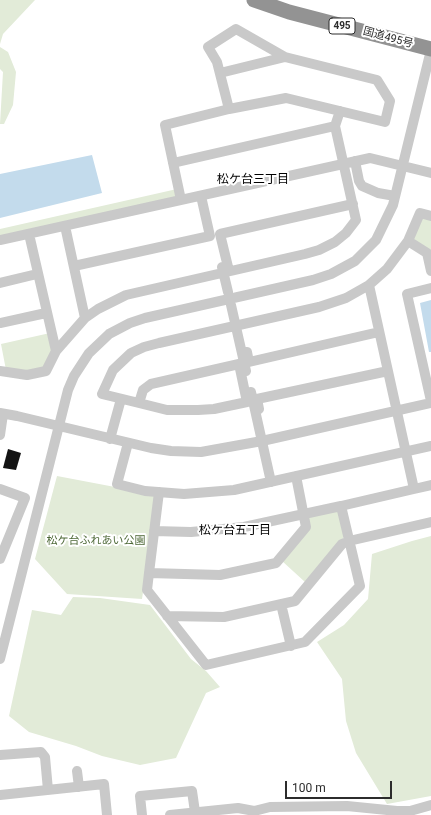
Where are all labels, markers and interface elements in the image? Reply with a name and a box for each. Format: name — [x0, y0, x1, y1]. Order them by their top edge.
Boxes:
road number: 495 — [329, 18, 355, 34]
street label: 国道495号 — [361, 25, 415, 51]
district label: 松ケ台三丁目 — [217, 173, 289, 187]
district label: 松ケ台五丁目 — [199, 524, 271, 538]
park label: 松ケ台ふれあい公園 — [47, 534, 145, 548]
scale bar — [287, 773, 394, 799]
text: 100 m — [292, 781, 326, 795]

